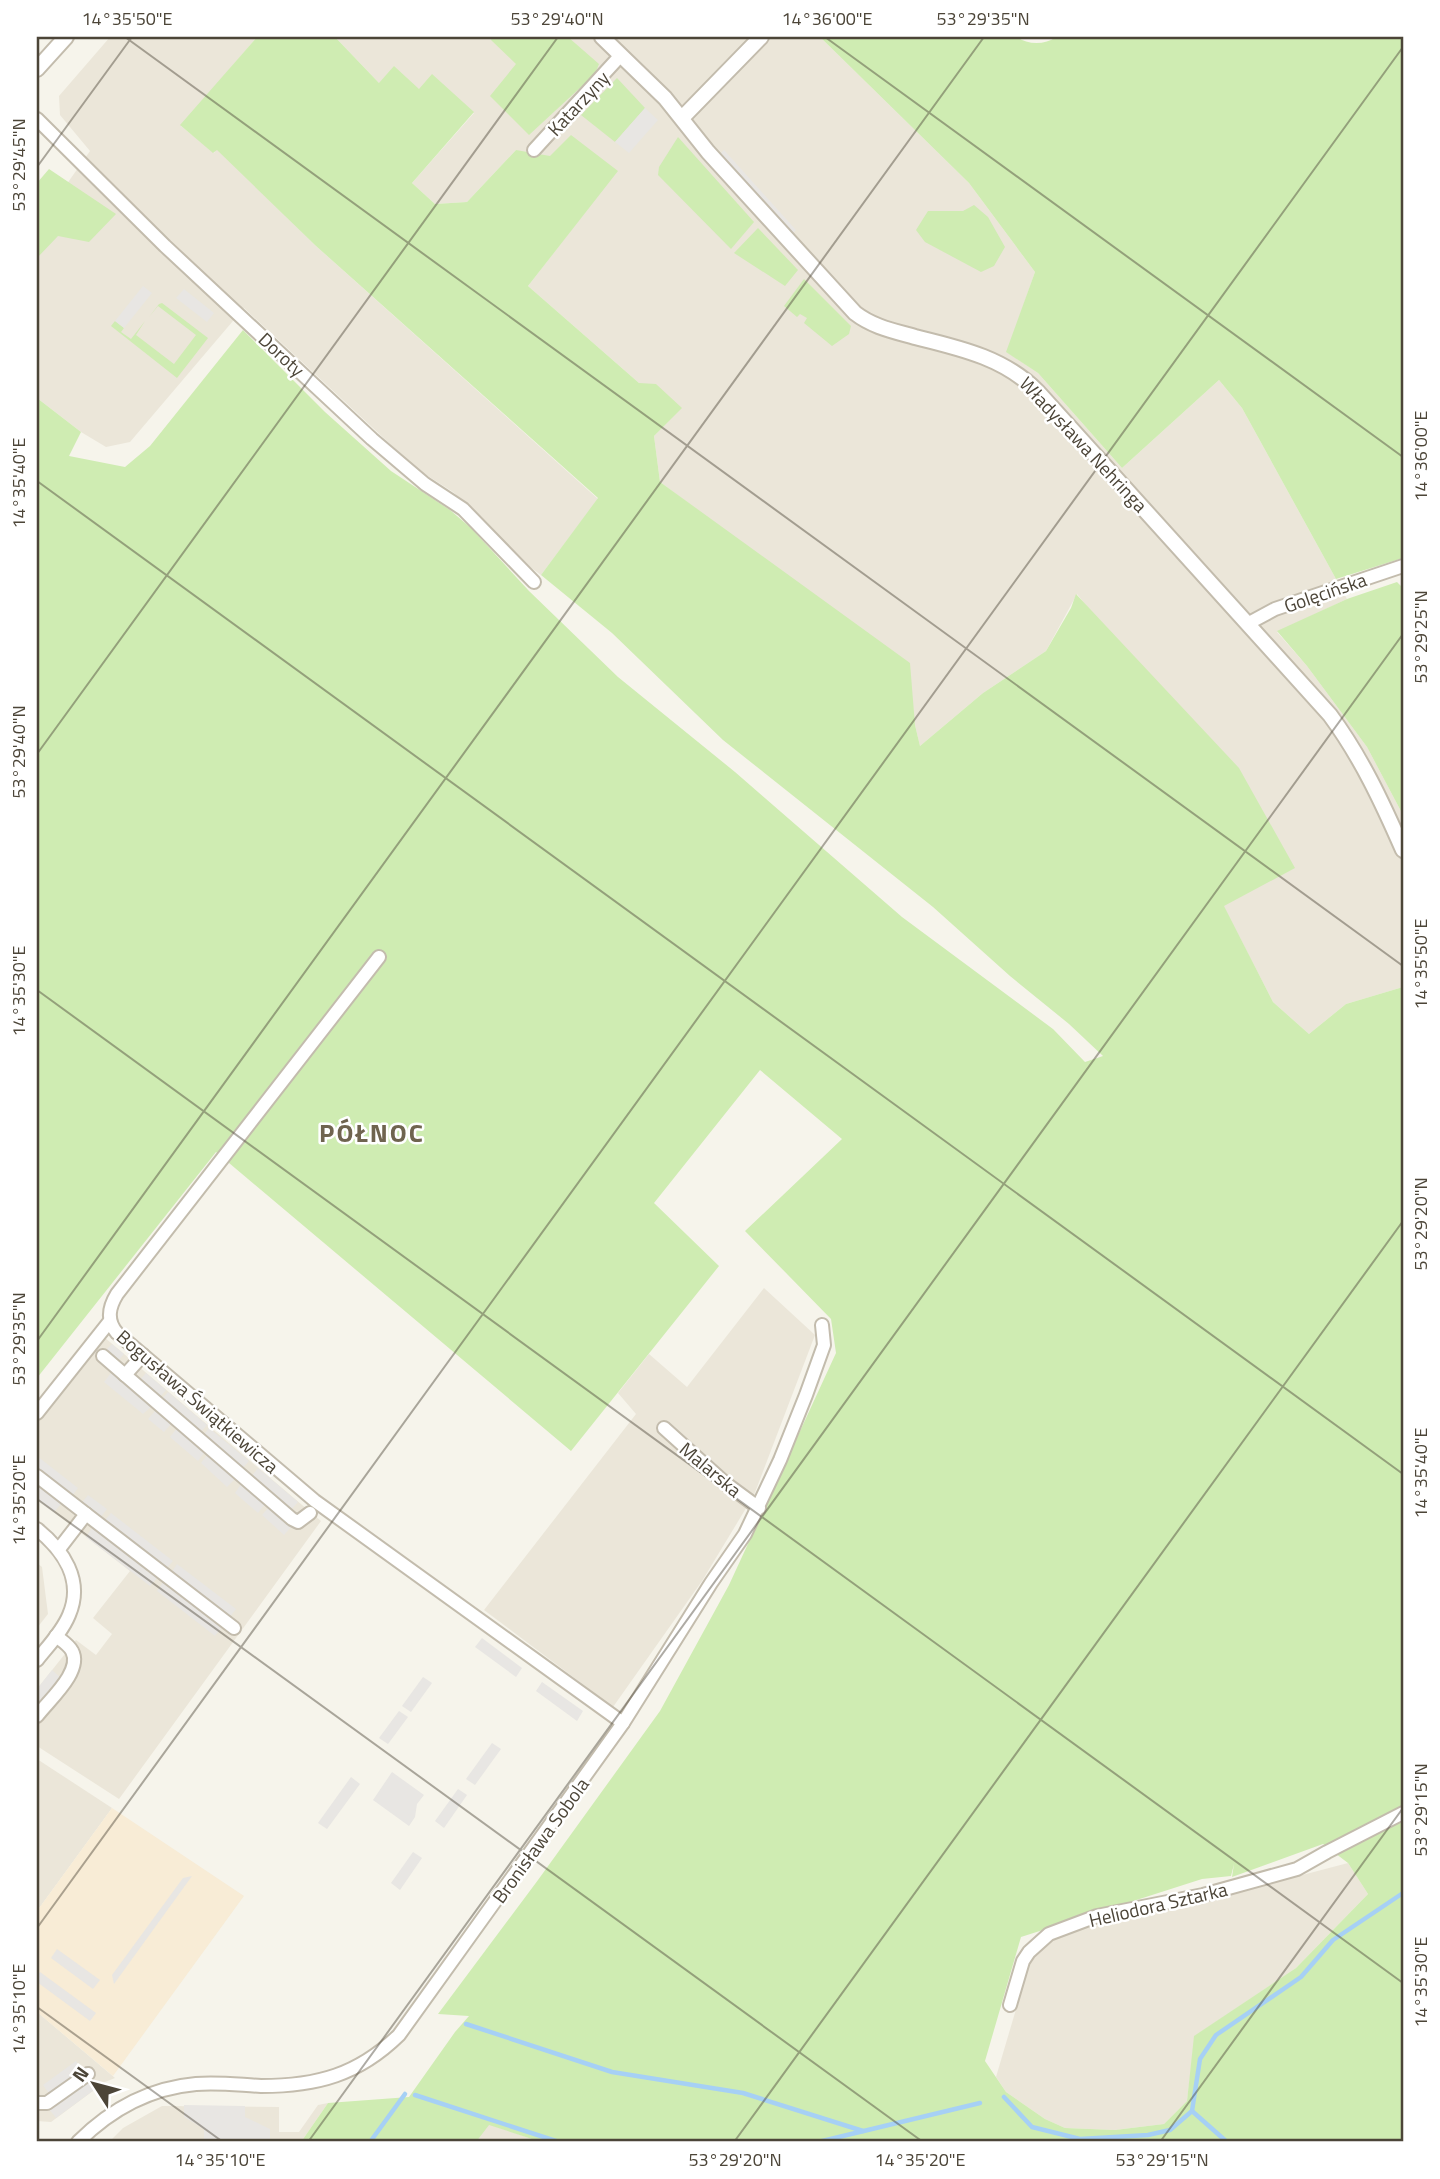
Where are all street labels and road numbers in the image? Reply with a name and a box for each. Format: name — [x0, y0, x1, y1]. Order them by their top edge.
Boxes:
street label: Katarzyny — [540, 64, 616, 142]
street label: Doroty — [252, 325, 312, 383]
street label: Władysława Nehringa — [1013, 370, 1155, 519]
street label: Golęcińska — [1280, 564, 1371, 620]
street label: Bogusława Świątkiewicza — [110, 1322, 286, 1480]
street label: Malarska — [674, 1434, 749, 1504]
street label: Bronisława Sobola — [484, 1771, 596, 1909]
street label: Heliodora Sztarka — [1086, 1874, 1231, 1934]

